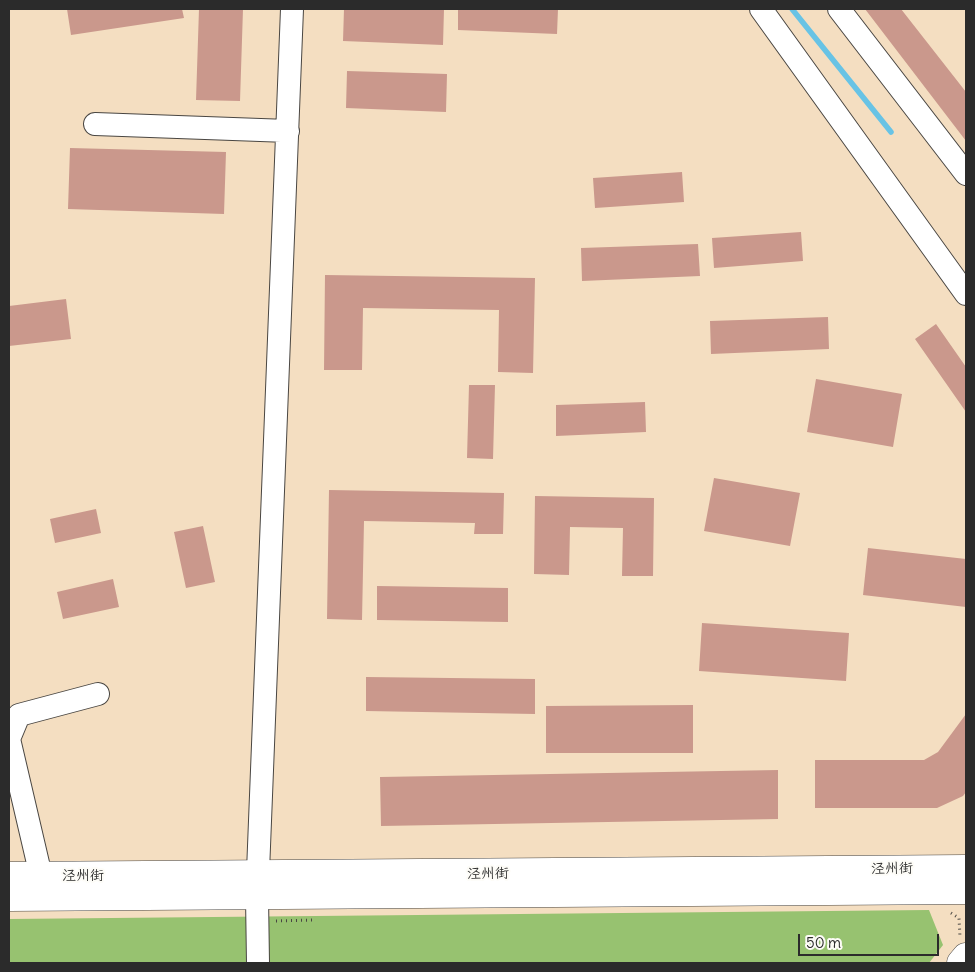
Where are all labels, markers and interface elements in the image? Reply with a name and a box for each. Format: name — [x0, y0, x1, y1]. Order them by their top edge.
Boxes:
street label: 泾州街 — [871, 860, 913, 878]
street label: 泾州街 — [467, 865, 509, 883]
street label: 泾州街 — [62, 868, 104, 884]
scale bar — [800, 924, 941, 956]
text: 50 m — [806, 933, 841, 952]

